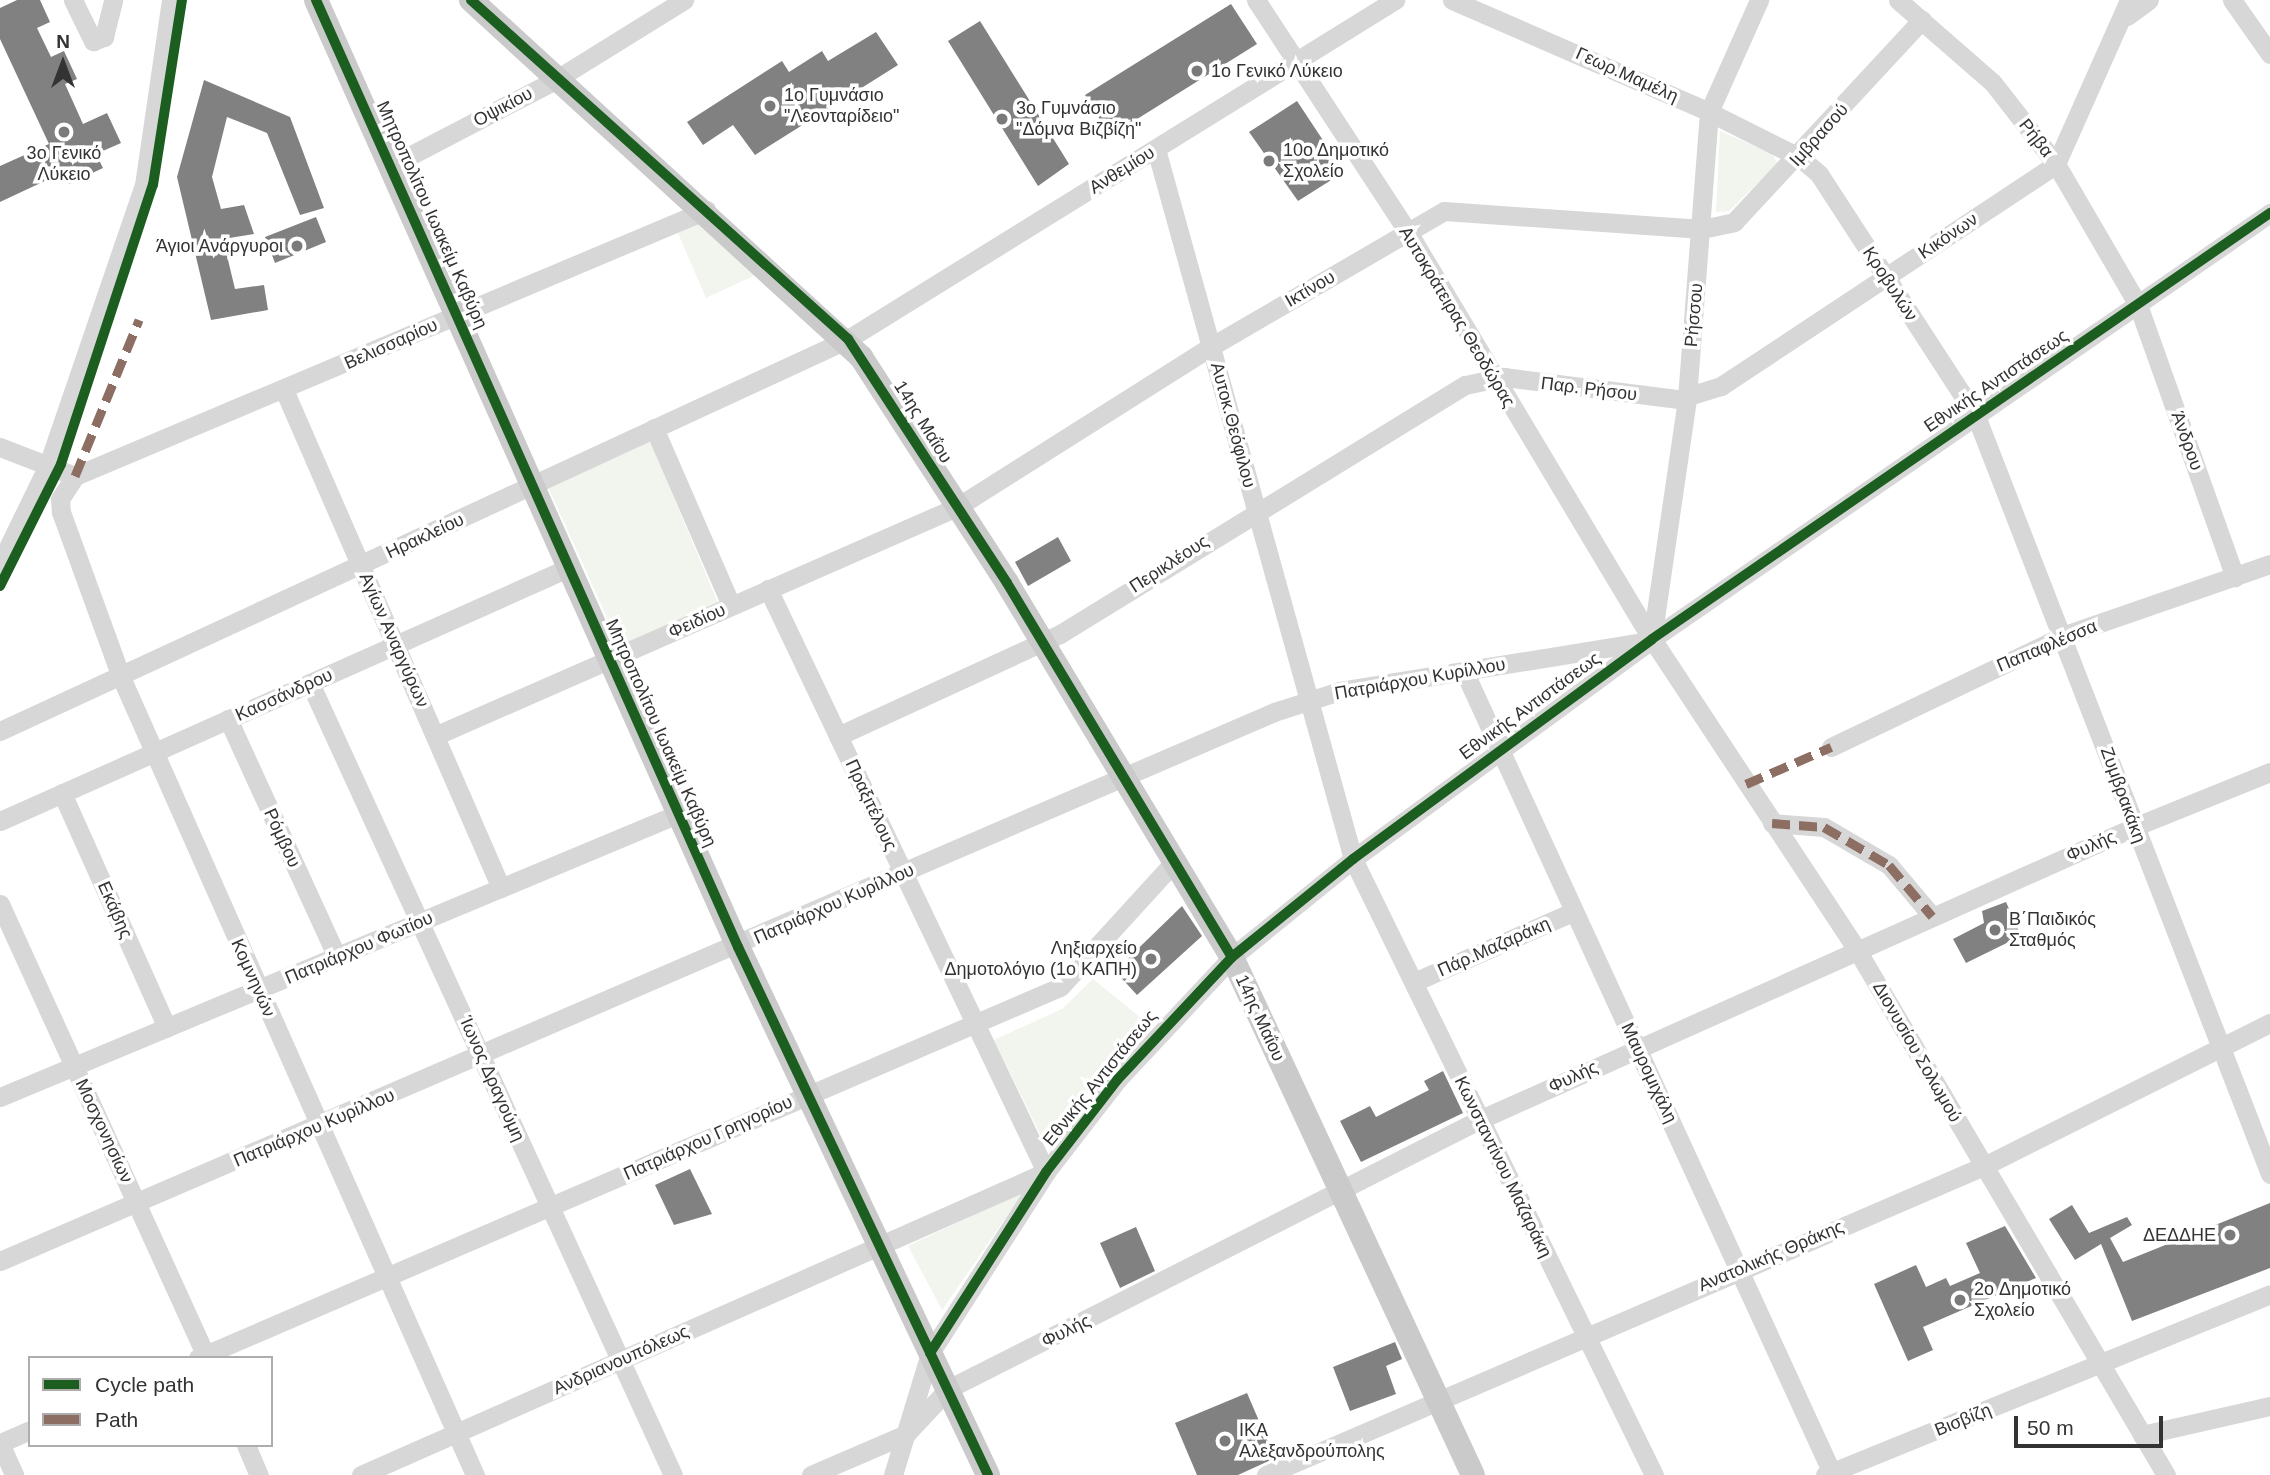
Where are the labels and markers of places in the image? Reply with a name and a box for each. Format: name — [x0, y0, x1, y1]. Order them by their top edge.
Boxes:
place label: 1o Γενικό Λύκειο — [1211, 60, 1344, 82]
marker: 1o Γενικό Λύκειο — [1189, 63, 1205, 79]
place label: 1ο Γυμνάσιο "Λεονταρίδειο" — [784, 85, 899, 128]
marker: 1ο Γυμνάσιο "Λεονταρίδειο" — [762, 98, 778, 114]
place label: 3ο Γυμνάσιο "Δόμνα Βιζβίζη" — [1016, 98, 1142, 140]
marker: 3ο Γυμνάσιο "Δόμνα Βιζβίζη" — [994, 111, 1010, 127]
marker: 3o Γενικό Λύκειο — [56, 124, 72, 140]
place label: 10ο Δημοτικό Σχολείο — [1283, 140, 1390, 182]
place label: 3o Γενικό Λύκειο — [27, 143, 101, 186]
marker: 10ο Δημοτικό Σχολείο — [1261, 153, 1277, 169]
place label: Άγιοι Ανάργυροι — [155, 235, 283, 257]
marker: Άγιοι Ανάργυροι — [289, 238, 305, 254]
place label: Β΄Παιδικός Σταθμός — [2009, 909, 2096, 951]
marker: Β΄Παιδικός Σταθμός — [1987, 922, 2003, 938]
place label: Ληξιαρχείο Δημοτολόγιο (1ο ΚΑΠΗ) — [945, 938, 1137, 981]
marker: Ληξιαρχείο Δημοτολόγιο (1ο ΚΑΠΗ) — [1143, 951, 1159, 967]
place label: ΔΕΔΔΗΕ — [2143, 1224, 2216, 1246]
marker: ΔΕΔΔΗΕ — [2222, 1227, 2238, 1243]
place label: 2o Δημοτικό Σχολείο — [1974, 1279, 2071, 1322]
marker: 2o Δημοτικό Σχολείο — [1952, 1292, 1968, 1308]
place label: ΙΚΑ Αλεξανδρούπολης — [1239, 1420, 1385, 1462]
marker: ΙΚΑ Αλεξανδρούπολης — [1217, 1433, 1233, 1449]

